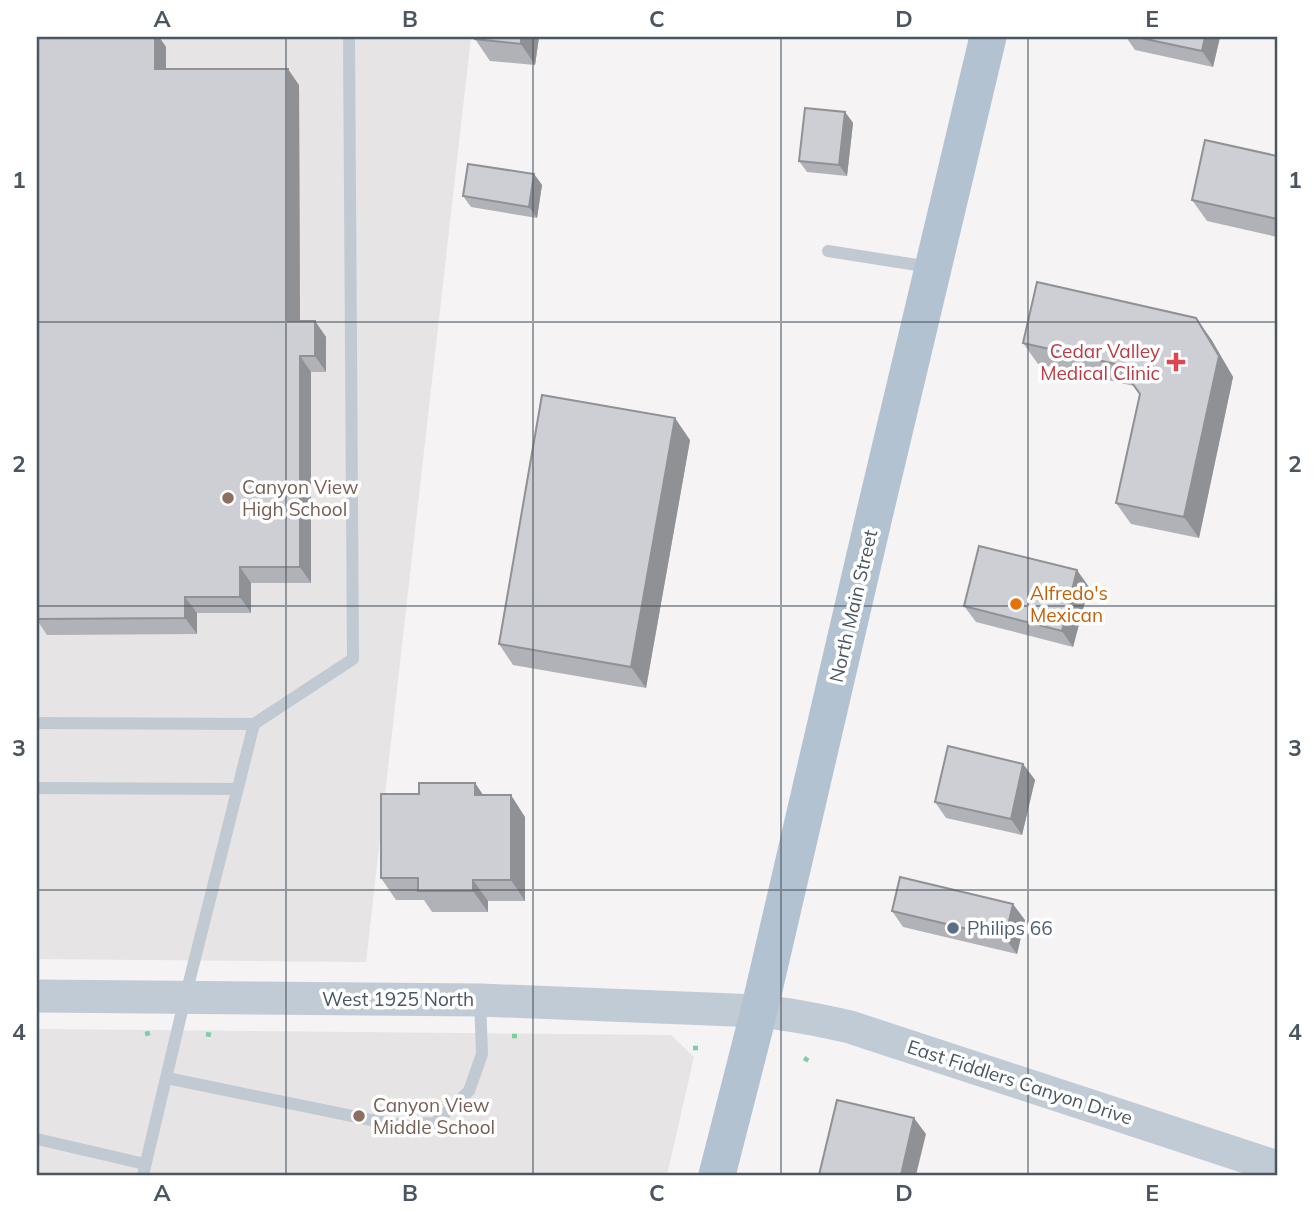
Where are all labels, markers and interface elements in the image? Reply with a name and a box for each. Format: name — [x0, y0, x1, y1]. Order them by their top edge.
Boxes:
text: A — [153, 4, 171, 33]
text: B — [402, 4, 418, 33]
text: C — [649, 4, 665, 33]
text: D — [895, 4, 913, 33]
text: E — [1145, 4, 1159, 33]
text: 1 — [12, 165, 26, 194]
text: 1 — [1288, 165, 1302, 194]
place label: Cedar Valley Medical Clinic — [1040, 339, 1160, 385]
marker: Cedar Valley Medical Clinic — [1166, 352, 1186, 372]
text: 2 — [12, 449, 26, 478]
text: 2 — [1288, 449, 1302, 478]
place label: Canyon View High School — [242, 475, 359, 521]
marker: Canyon View High School — [220, 490, 236, 506]
street label: North Main Street — [824, 527, 882, 685]
place label: Alfredo's Mexican — [1030, 581, 1108, 627]
marker: Alfredo's Mexican — [1008, 596, 1024, 612]
text: 3 — [12, 733, 26, 762]
text: 3 — [1288, 733, 1302, 762]
place label: Philips 66 — [967, 916, 1053, 940]
marker: Philips 66 — [945, 920, 961, 936]
street label: West 1925 North — [322, 987, 474, 1011]
text: 4 — [12, 1017, 26, 1046]
text: 4 — [1288, 1017, 1302, 1046]
street label: East Fiddlers Canyon Drive — [904, 1034, 1136, 1130]
place label: Canyon View Middle School — [373, 1093, 495, 1139]
marker: Canyon View Middle School — [351, 1108, 367, 1124]
text: A — [153, 1178, 171, 1207]
text: B — [402, 1178, 418, 1207]
text: C — [649, 1178, 665, 1207]
text: D — [895, 1178, 913, 1207]
text: E — [1145, 1178, 1159, 1207]

